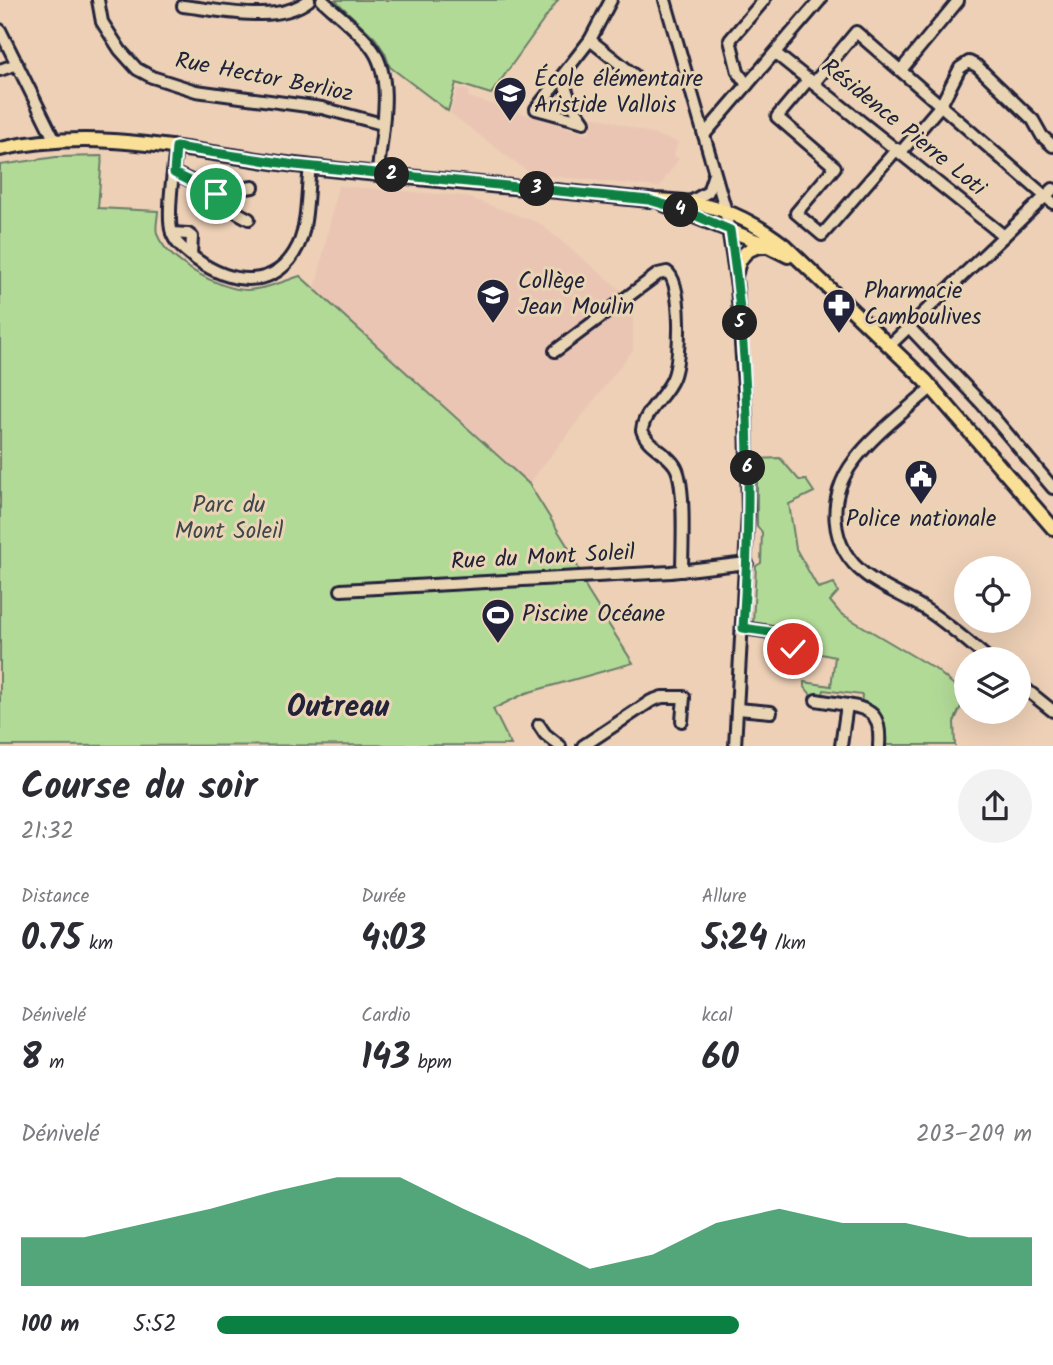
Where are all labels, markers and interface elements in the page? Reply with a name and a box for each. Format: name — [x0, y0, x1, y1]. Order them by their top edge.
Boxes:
street label: Rue Hector Berlioz — [172, 43, 356, 113]
street label: Résidence Pierre Loti — [813, 50, 994, 207]
place label: École élémentaire Aristide Vallois — [534, 62, 703, 124]
school or university icon: École élémentaire Aristide Vallois — [491, 74, 529, 123]
pin: 2 — [374, 158, 410, 192]
text: 2 — [386, 159, 397, 189]
pin — [186, 164, 246, 224]
pin: 3 — [520, 172, 554, 206]
text: 3 — [531, 173, 542, 203]
icon: arrive — [197, 175, 235, 213]
pin: 4 — [664, 192, 698, 228]
text: 4 — [675, 194, 686, 224]
place label: Collège Jean Moulin — [518, 264, 634, 326]
place label: Pharmacie Camboulives — [864, 274, 982, 336]
school or university icon: Collège Jean Moulin — [474, 276, 512, 325]
pharmacy icon: Pharmacie Camboulives — [820, 286, 858, 335]
pin: 5 — [722, 306, 758, 340]
text: 5 — [735, 307, 744, 337]
pin: 6 — [730, 450, 766, 486]
text: 6 — [742, 452, 753, 482]
public building icon: Police nationale — [902, 457, 940, 506]
park label: Parc du Mont Soleil — [175, 488, 284, 550]
place label: Police nationale — [846, 502, 996, 538]
street label: Rue du Mont Soleil — [450, 535, 636, 581]
map controls — [954, 556, 1031, 724]
button: locate — [954, 556, 1031, 633]
sports icon: Piscine Océane — [479, 596, 517, 645]
place label: Piscine Océane — [522, 597, 665, 633]
pin — [763, 619, 823, 679]
icon: check — [774, 630, 812, 668]
button: layers — [954, 647, 1031, 724]
district label: Outreau — [287, 684, 389, 732]
text: Course du soir — [21, 758, 257, 818]
button: share — [958, 769, 1032, 843]
text: 21:32 — [21, 814, 74, 850]
text: Distance — [21, 882, 89, 912]
text: Durée — [361, 882, 406, 912]
text: Allure — [702, 882, 747, 912]
text: 0.75 — [21, 912, 81, 968]
text: 4:03 — [361, 912, 426, 968]
text: 5:24 — [702, 912, 767, 968]
text: km — [81, 929, 113, 959]
text: /km — [767, 929, 806, 959]
text: Dénivelé — [21, 1001, 86, 1031]
text: Cardio — [361, 1001, 411, 1031]
text: kcal — [702, 1001, 733, 1031]
text: 8 — [21, 1031, 42, 1087]
text: 143 — [361, 1031, 410, 1087]
text: 60 — [702, 1031, 739, 1087]
text: m — [42, 1048, 64, 1078]
text: bpm — [410, 1048, 452, 1078]
text: Dénivelé — [21, 1117, 99, 1153]
text: 203–209 m — [916, 1117, 1032, 1153]
text: 100 m — [21, 1307, 79, 1343]
text: 5:52 — [133, 1307, 177, 1343]

